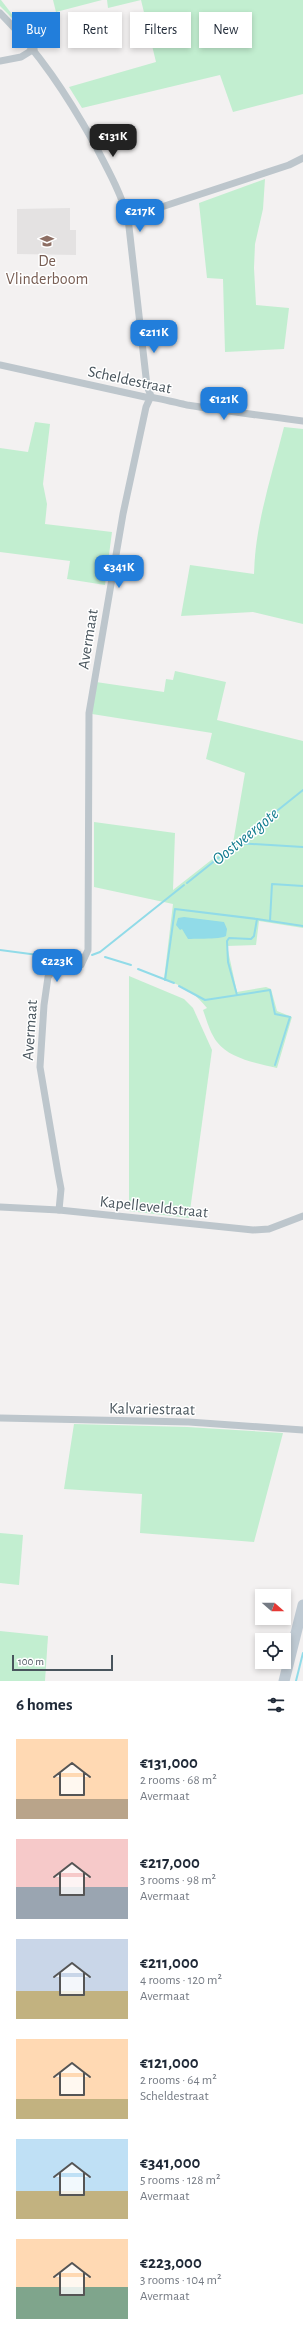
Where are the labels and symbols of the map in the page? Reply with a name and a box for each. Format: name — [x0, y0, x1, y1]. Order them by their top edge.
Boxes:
pin: €131K — [85, 124, 141, 158]
pin: €217K — [112, 199, 168, 233]
school or university icon: De Vlinderboom — [39, 233, 55, 249]
place label: De Vlinderboom — [6, 253, 88, 287]
pin: €211K — [126, 320, 182, 354]
street label: Scheldestraat — [87, 363, 173, 397]
pin: €121K — [196, 387, 252, 421]
pin: €341K — [91, 555, 147, 589]
street label: Avermaat — [75, 608, 101, 670]
water label: Oostveergote — [209, 805, 282, 868]
pin: €223K — [29, 949, 85, 983]
street label: Avermaat — [20, 999, 40, 1061]
street label: Kapelleveldstraat — [99, 1193, 209, 1221]
street label: Kalvariestraat — [109, 1400, 195, 1418]
north arrow — [255, 1589, 291, 1625]
scale bar — [12, 1653, 113, 1672]

